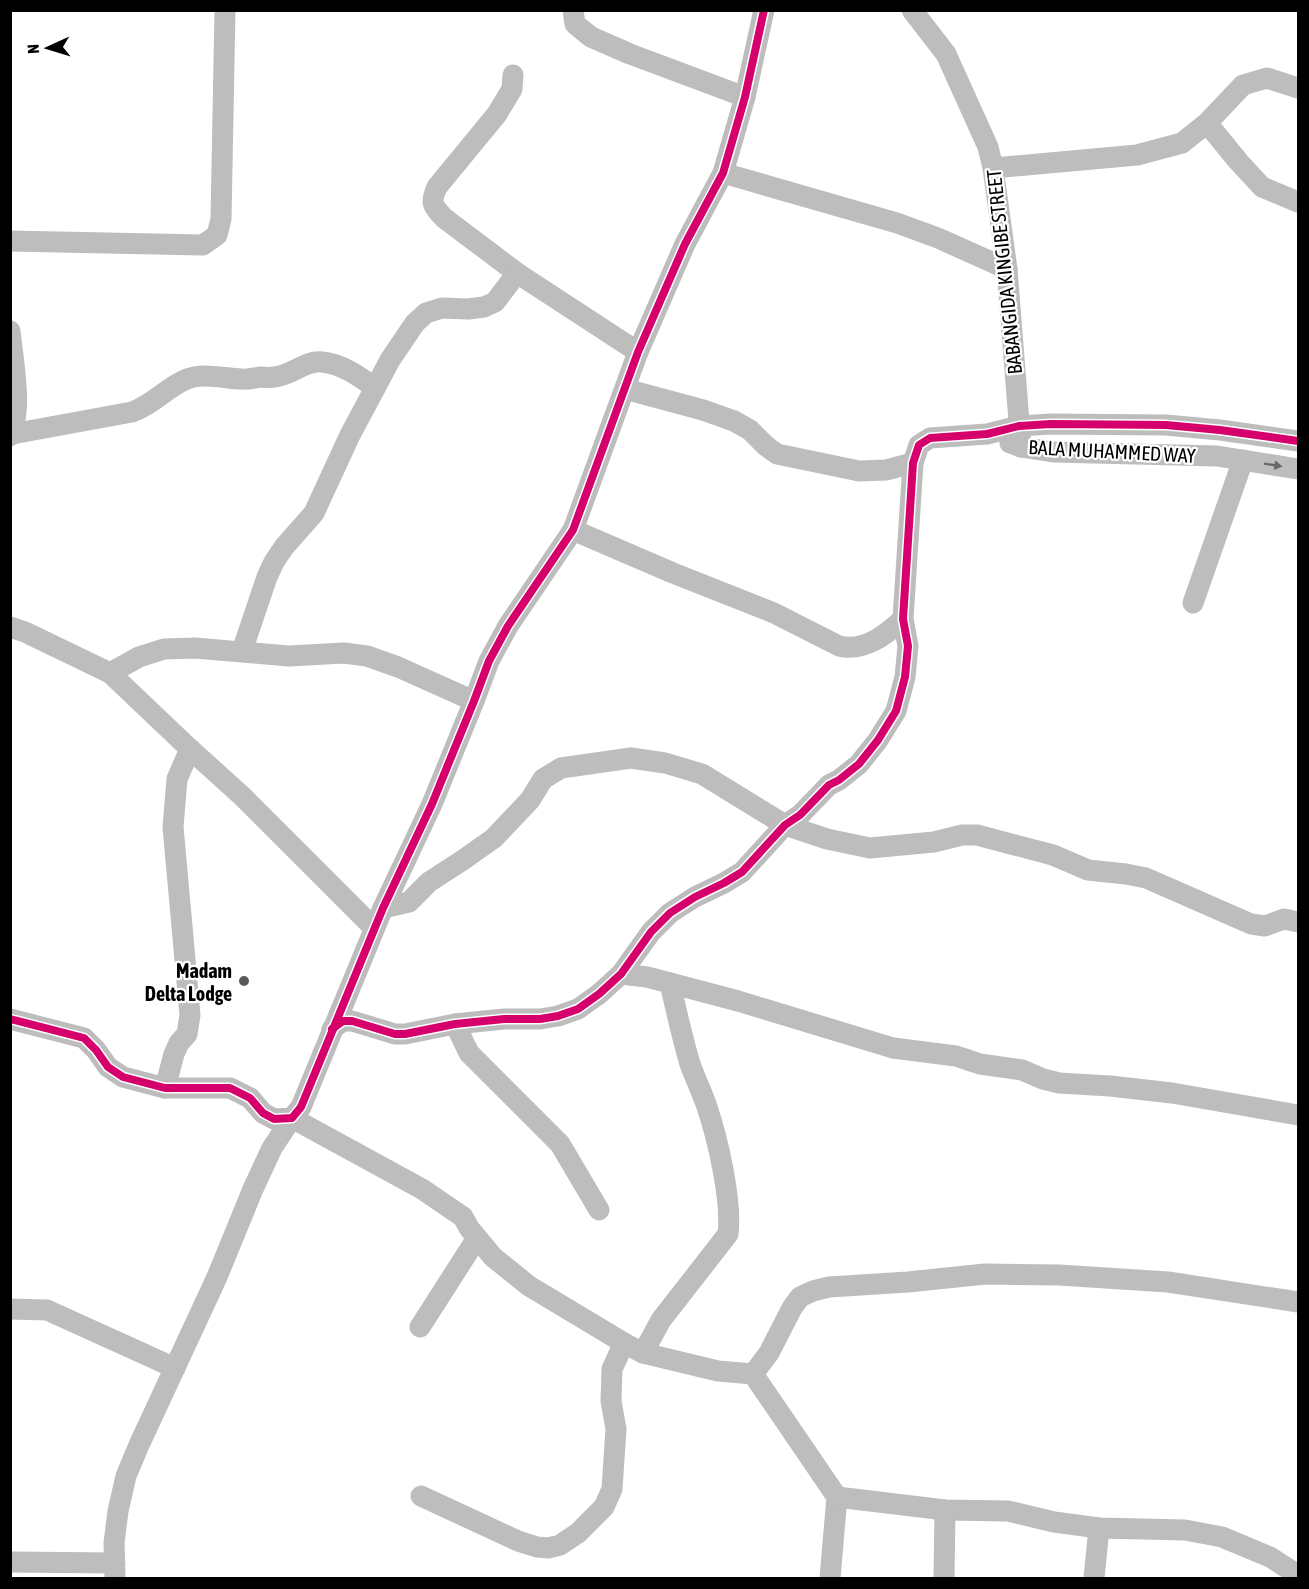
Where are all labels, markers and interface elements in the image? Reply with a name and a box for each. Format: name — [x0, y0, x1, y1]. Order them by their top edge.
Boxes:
north arrow — [18, 18, 78, 78]
text: N — [24, 44, 42, 54]
street label: BABANGIDA KINGIBE STREET — [982, 168, 1026, 376]
street label: BALA MUHAMMED WAY — [1028, 435, 1196, 467]
one-way arrow — [1264, 461, 1283, 470]
place label: Madam Delta Lodge — [145, 959, 232, 1005]
marker: Madam Delta Lodge — [237, 974, 251, 988]

